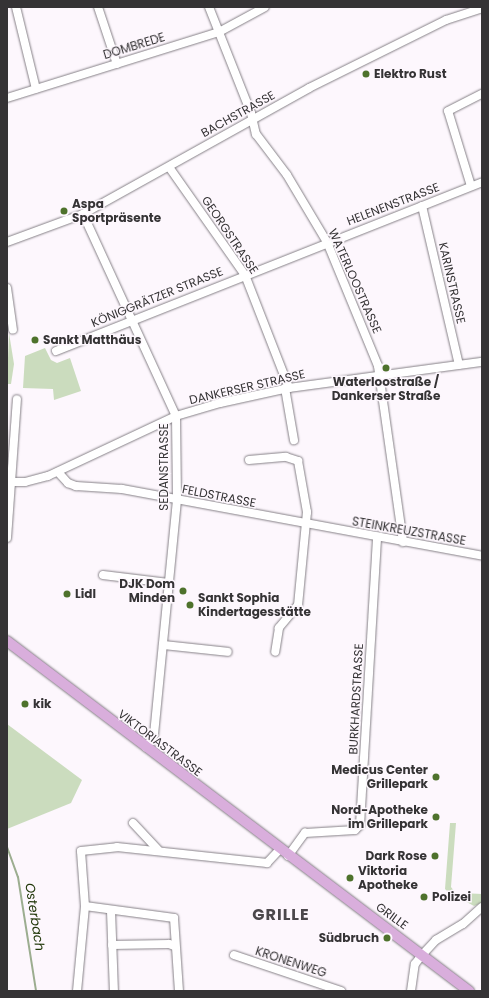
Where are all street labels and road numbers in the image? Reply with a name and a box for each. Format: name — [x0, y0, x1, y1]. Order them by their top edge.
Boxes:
street label: DOMBREDE — [101, 30, 167, 62]
street label: BACHSTRASSE — [199, 88, 277, 140]
street label: HELENENSTRASSE — [345, 180, 441, 228]
street label: GEORGSTRASSE — [199, 193, 261, 277]
street label: WATERLOOSTRASSE — [325, 226, 385, 336]
street label: KARINSTRASSE — [436, 241, 468, 325]
street label: KÖNIGGRÄTZER STRASSE — [89, 264, 225, 330]
street label: DANKERSER STRASSE — [188, 367, 306, 407]
street label: SEDANSTRASSE — [157, 423, 171, 511]
street label: FELDSTRASSE — [181, 482, 257, 510]
street label: STEINKREUZSTRASSE — [351, 514, 467, 548]
street label: BURKHARDSTRASSE — [346, 643, 366, 755]
street label: VIKTORIASTRASSE — [115, 707, 205, 779]
street label: GRILLE — [373, 900, 411, 932]
street label: KRONENWEG — [254, 944, 328, 980]

